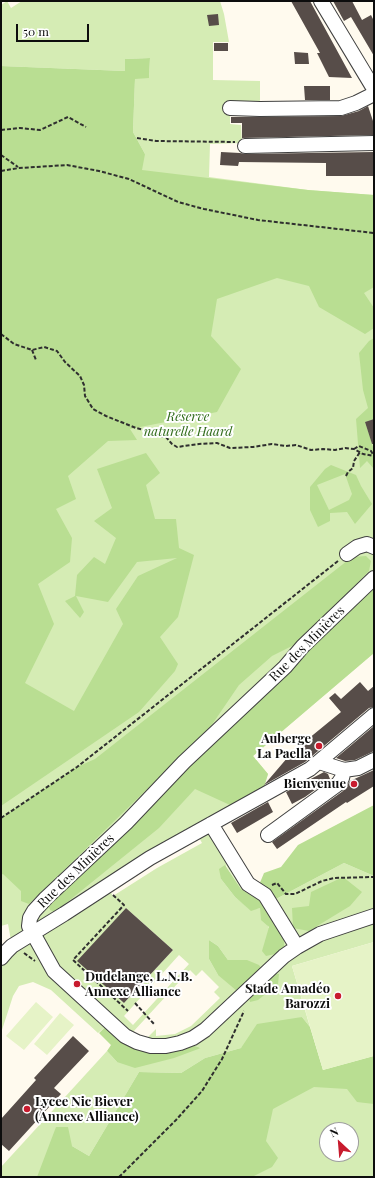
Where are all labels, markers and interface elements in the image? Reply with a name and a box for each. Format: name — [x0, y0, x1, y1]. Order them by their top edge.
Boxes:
scale bar — [18, 16, 91, 42]
text: 50 m — [23, 23, 49, 39]
park label: Réserve naturelle Haard — [144, 409, 232, 440]
street label: Rue des Minières — [266, 603, 348, 685]
place label: Auberge La Paella — [257, 731, 311, 762]
marker: Auberge La Paella — [314, 741, 324, 751]
place label: Bienvenue — [284, 776, 346, 792]
marker: Bienvenue — [349, 779, 359, 789]
street label: Rue des Minières — [35, 831, 117, 911]
place label: Dudelange, L.N.B. Annexe Alliance — [85, 969, 192, 1000]
marker: Dudelange, L.N.B. Annexe Alliance — [72, 979, 82, 989]
place label: Stade Amadéo Barozzi — [245, 981, 330, 1012]
marker: Stade Amadéo Barozzi — [333, 991, 343, 1001]
place label: Lycee Nic Biever (Annexe Alliance) — [35, 1094, 139, 1125]
marker: Lycee Nic Biever (Annexe Alliance) — [22, 1104, 32, 1114]
north arrow — [319, 1122, 359, 1162]
text: N — [327, 1123, 341, 1140]

